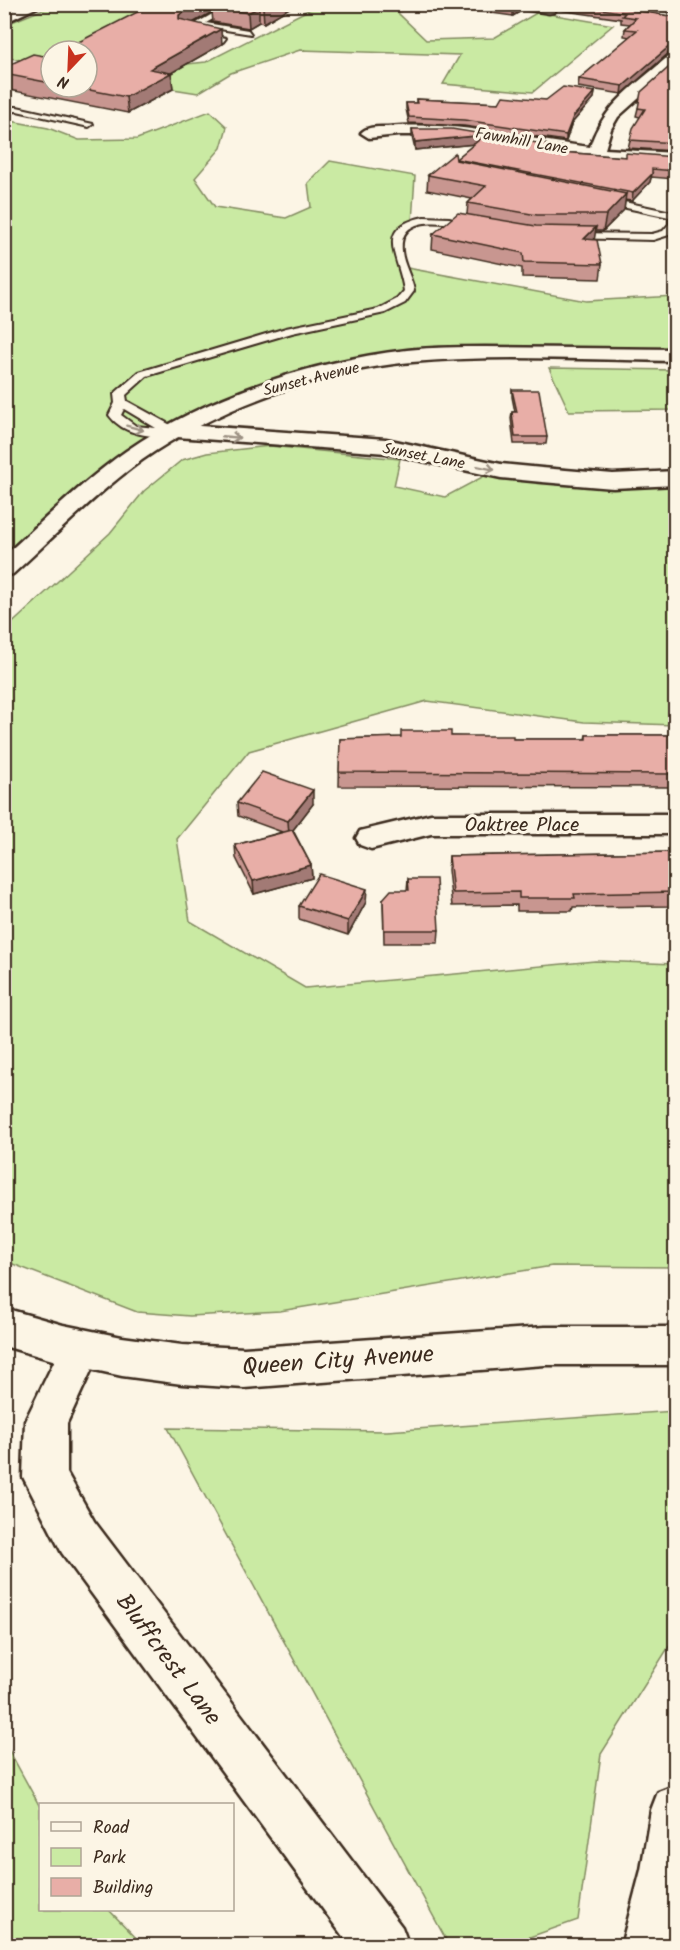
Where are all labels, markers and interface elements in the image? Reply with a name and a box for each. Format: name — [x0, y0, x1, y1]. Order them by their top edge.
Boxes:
north arrow — [39, 39, 99, 99]
text: N — [54, 68, 73, 95]
street label: Fawnhill Lane — [473, 121, 570, 162]
street label: Sunset Avenue — [261, 355, 362, 403]
one-way arrow — [125, 422, 144, 434]
one-way arrow — [220, 431, 240, 442]
street label: Sunset Lane — [380, 436, 467, 477]
one-way arrow — [476, 462, 495, 474]
street label: Oaktree Place — [465, 810, 579, 842]
street label: Queen City Avenue — [241, 1335, 435, 1388]
street label: Bluffcrest Lane — [105, 1585, 231, 1735]
legend — [39, 1803, 234, 1911]
text: Road — [93, 1814, 130, 1843]
text: Park — [93, 1844, 126, 1873]
text: Building — [93, 1874, 153, 1903]

